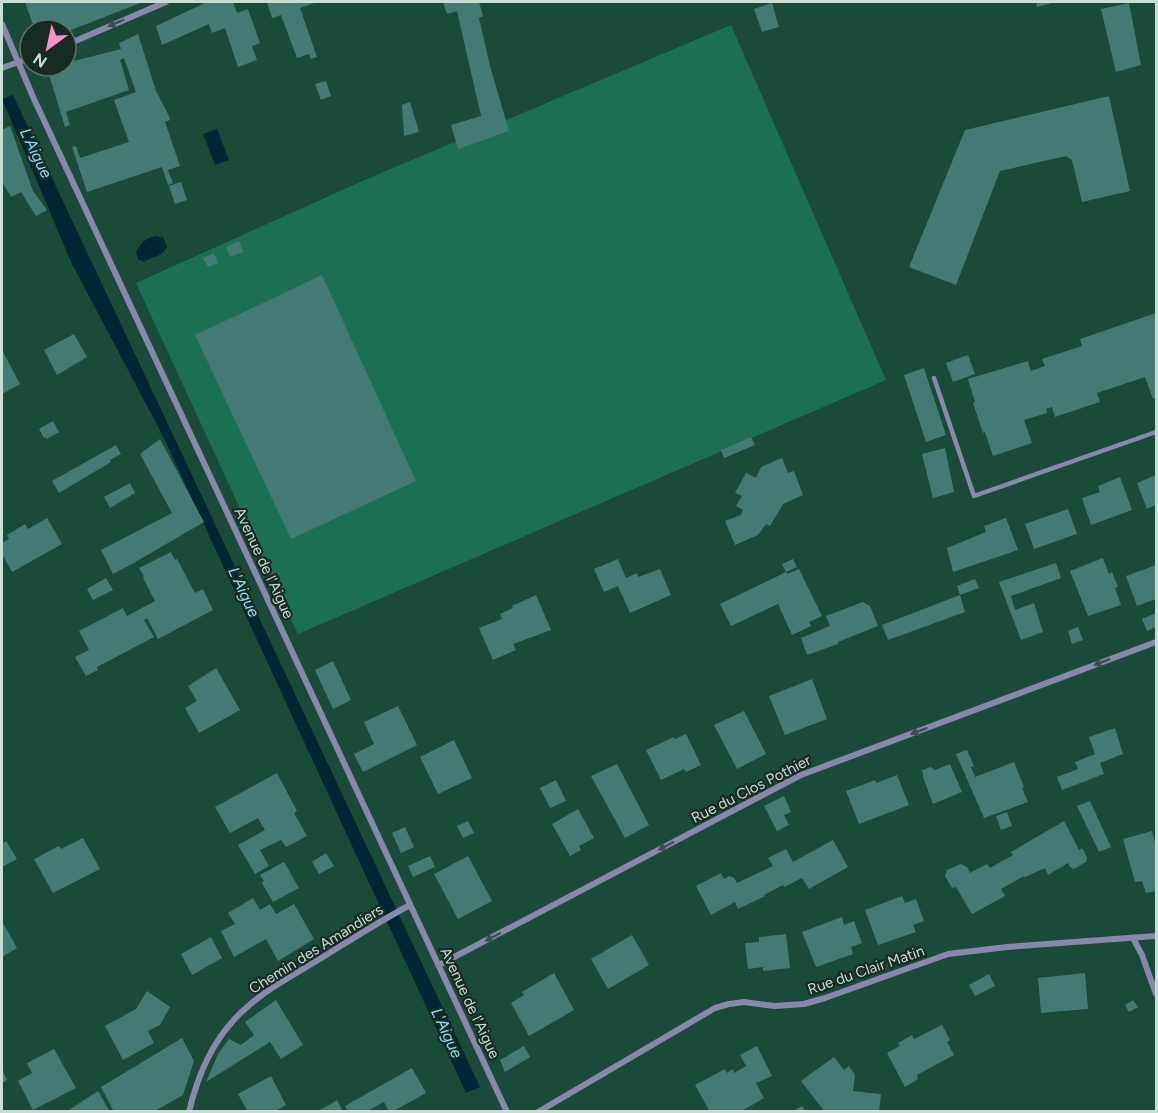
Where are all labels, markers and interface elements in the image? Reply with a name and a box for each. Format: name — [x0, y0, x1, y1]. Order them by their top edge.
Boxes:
north arrow — [18, 18, 78, 78]
one-way arrow — [106, 18, 124, 28]
text: N — [30, 49, 50, 71]
water label: L'Aigue — [16, 125, 56, 181]
street label: Avenue de l'Aigue — [230, 505, 298, 621]
water label: L'Aigue — [224, 564, 264, 620]
one-way arrow — [1093, 658, 1111, 668]
one-way arrow — [910, 727, 928, 736]
street label: Rue du Clos Pothier — [688, 751, 814, 827]
one-way arrow — [657, 841, 675, 851]
street label: Chemin des Amandiers — [246, 900, 386, 998]
one-way arrow — [484, 932, 501, 942]
street label: Rue du Clair Matin — [805, 942, 927, 998]
street label: Avenue de l'Aigue — [436, 945, 504, 1061]
water label: L'Aigue — [427, 1005, 467, 1061]

